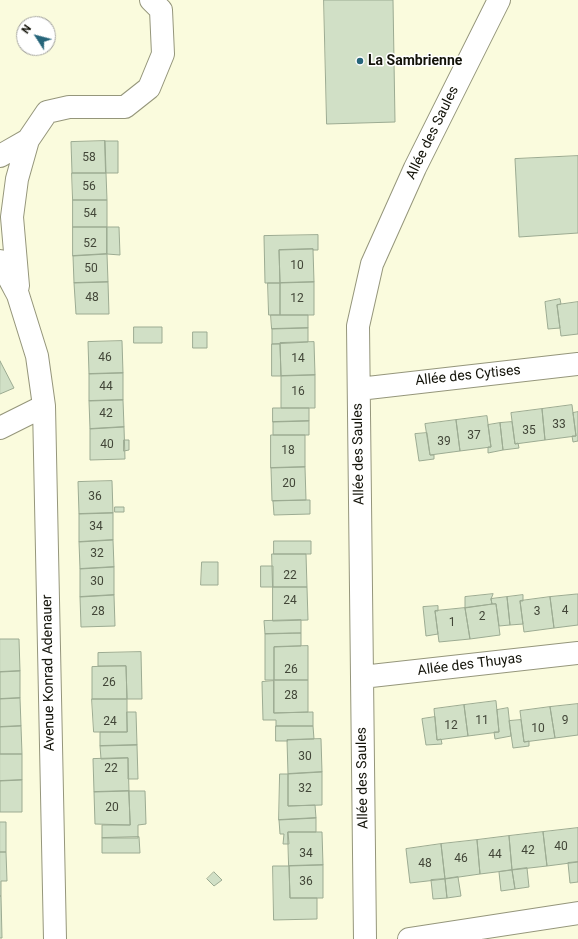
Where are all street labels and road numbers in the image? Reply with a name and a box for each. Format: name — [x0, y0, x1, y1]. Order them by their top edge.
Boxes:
street label: Allée des Saules — [403, 83, 463, 183]
street label: Allée des Cytises — [414, 362, 522, 390]
street label: Allée des Saules — [350, 403, 368, 505]
street label: Avenue Konrad Adenauer — [39, 595, 59, 751]
street label: Allée des Thuyas — [417, 650, 523, 680]
street label: Allée des Saules — [354, 727, 372, 829]

